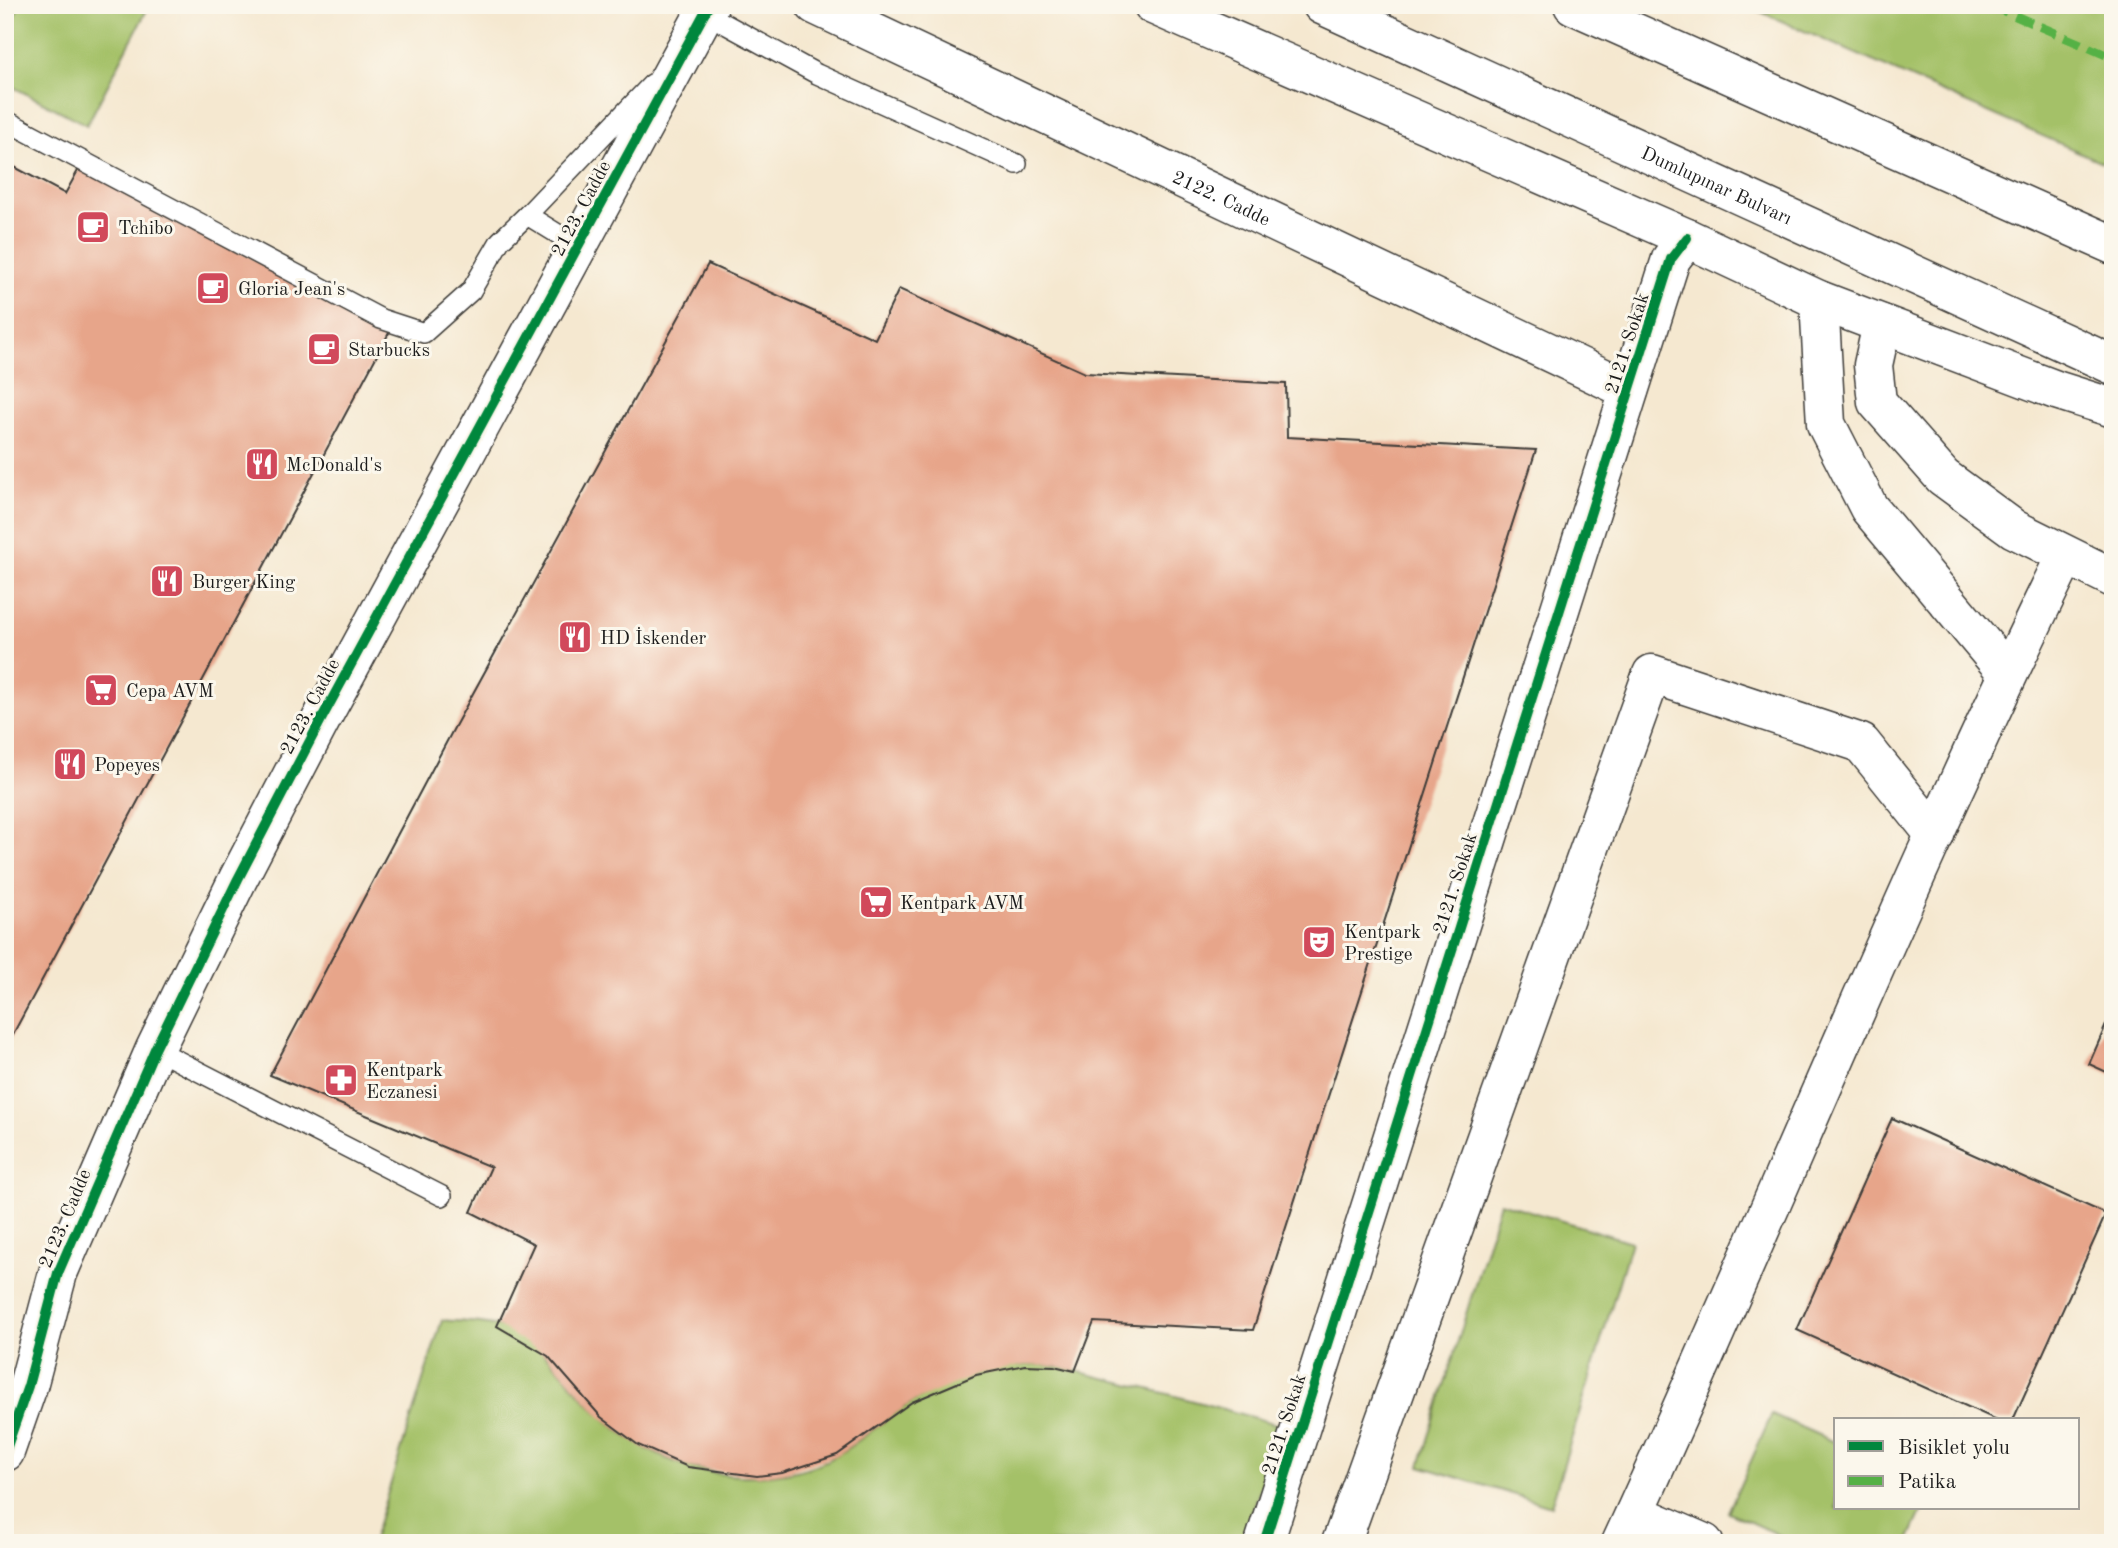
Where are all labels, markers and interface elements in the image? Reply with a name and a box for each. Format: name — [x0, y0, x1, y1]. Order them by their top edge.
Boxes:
street label: Dumlupınar Bulvarı — [1638, 145, 1794, 230]
street label: 2123. Cadde — [549, 158, 615, 260]
street label: 2122. Cadde — [1169, 169, 1272, 231]
cafe icon: Tchibo — [74, 208, 112, 246]
place label: Tchibo — [118, 220, 173, 239]
cafe icon: Gloria Jean's — [194, 269, 232, 307]
place label: Gloria Jean's — [238, 281, 345, 300]
street label: 2121. Sokak — [1603, 291, 1654, 397]
cafe icon: Starbucks — [305, 330, 343, 368]
place label: Starbucks — [348, 342, 430, 361]
restaurant icon: McDonald's — [243, 445, 281, 483]
place label: McDonald's — [286, 457, 382, 476]
restaurant icon: Burger King — [148, 562, 186, 600]
place label: Burger King — [192, 574, 296, 593]
restaurant icon: HD İskender — [556, 618, 594, 656]
place label: HD İskender — [600, 627, 706, 649]
street label: 2123. Cadde — [278, 656, 344, 758]
supermarket icon: Cepa AVM — [82, 671, 120, 709]
place label: Cepa AVM — [126, 683, 214, 702]
restaurant icon: Popeyes — [51, 745, 89, 783]
place label: Popeyes — [94, 757, 160, 776]
street label: 2121. Sokak — [1431, 831, 1482, 937]
supermarket icon: Kentpark AVM — [857, 883, 895, 921]
place label: Kentpark AVM — [900, 895, 1024, 914]
theatre icon: Kentpark Prestige — [1300, 923, 1338, 961]
place label: Kentpark Prestige — [1344, 924, 1421, 965]
pharmacy icon: Kentpark Eczanesi — [322, 1061, 360, 1099]
place label: Kentpark Eczanesi — [366, 1062, 443, 1103]
street label: 2123. Cadde — [37, 1167, 96, 1271]
street label: 2121. Sokak — [1260, 1372, 1311, 1478]
legend — [1834, 1418, 2080, 1510]
text: Bisiklet yolu — [1898, 1438, 2010, 1459]
text: Patika — [1898, 1472, 1956, 1493]

